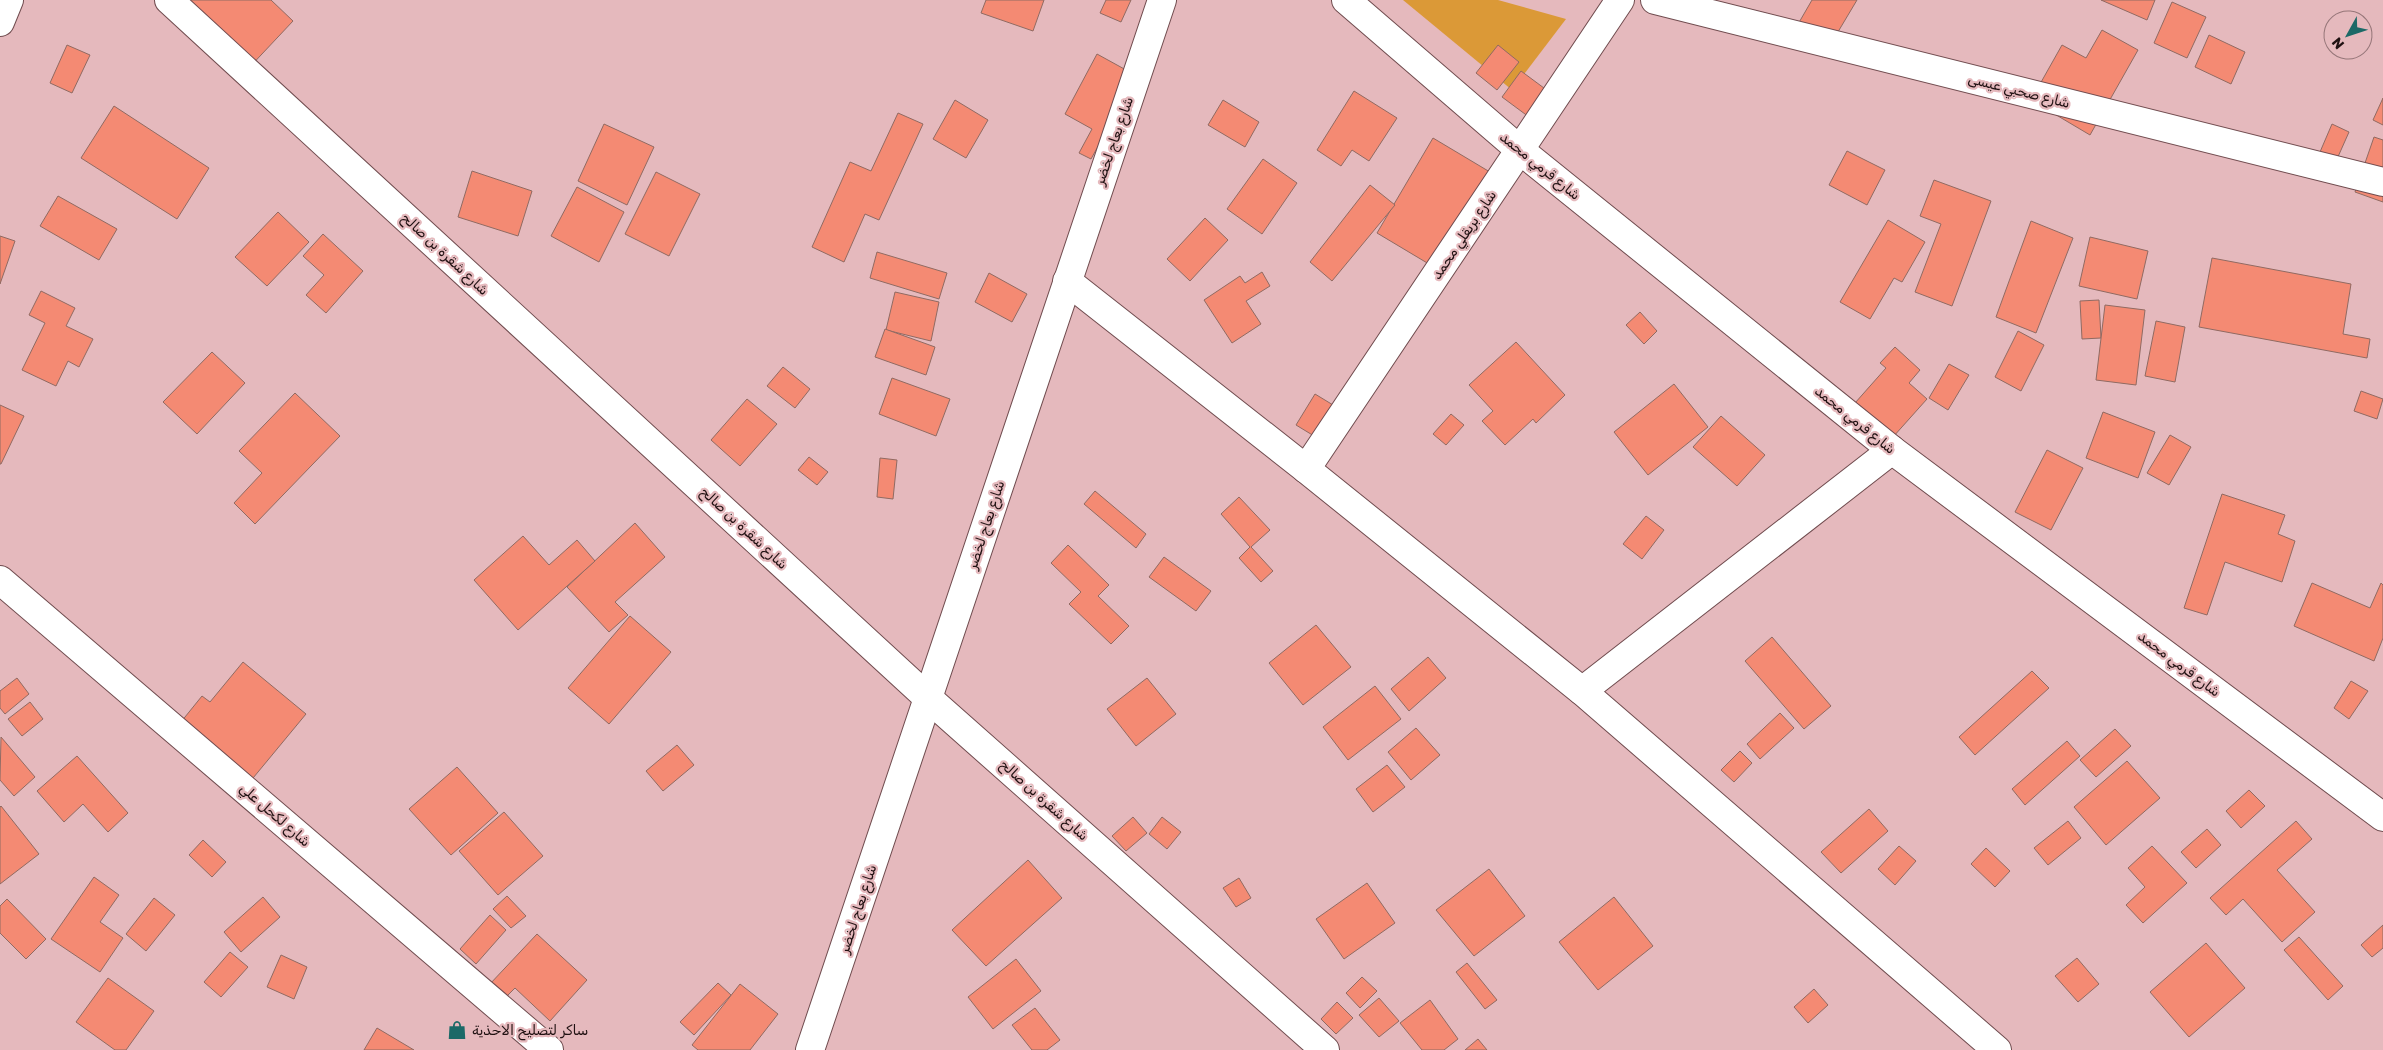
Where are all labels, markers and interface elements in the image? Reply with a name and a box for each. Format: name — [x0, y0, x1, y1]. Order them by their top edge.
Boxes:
north arrow — [2323, 10, 2373, 60]
text: N — [2329, 34, 2348, 52]
street label: شارع صحبي عيسى — [1966, 70, 2072, 114]
street label: شارع بعاج لخضر — [1091, 95, 1139, 189]
street label: شارع قرمي محمد — [1495, 128, 1584, 205]
street label: شارع بريقلي محمد — [1428, 187, 1502, 284]
street label: شارع شقرة بن صالح — [396, 209, 492, 300]
street label: شارع قرمي محمد — [1810, 382, 1899, 459]
street label: شارع بعاج لخضر — [963, 478, 1010, 573]
street label: شارع شقرة بن صالح — [695, 483, 791, 574]
street label: شارع قرمي محمد — [2133, 627, 2224, 702]
street label: شارع شقرة بن صالح — [995, 756, 1092, 846]
street label: شارع لكحل علي — [235, 780, 314, 852]
street label: شارع بعاج لخضر — [835, 862, 882, 957]
shop icon: ساكر لتصليح الاحذية — [446, 1019, 468, 1041]
place label: ساكر لتصليح الاحذية — [472, 1022, 588, 1041]

